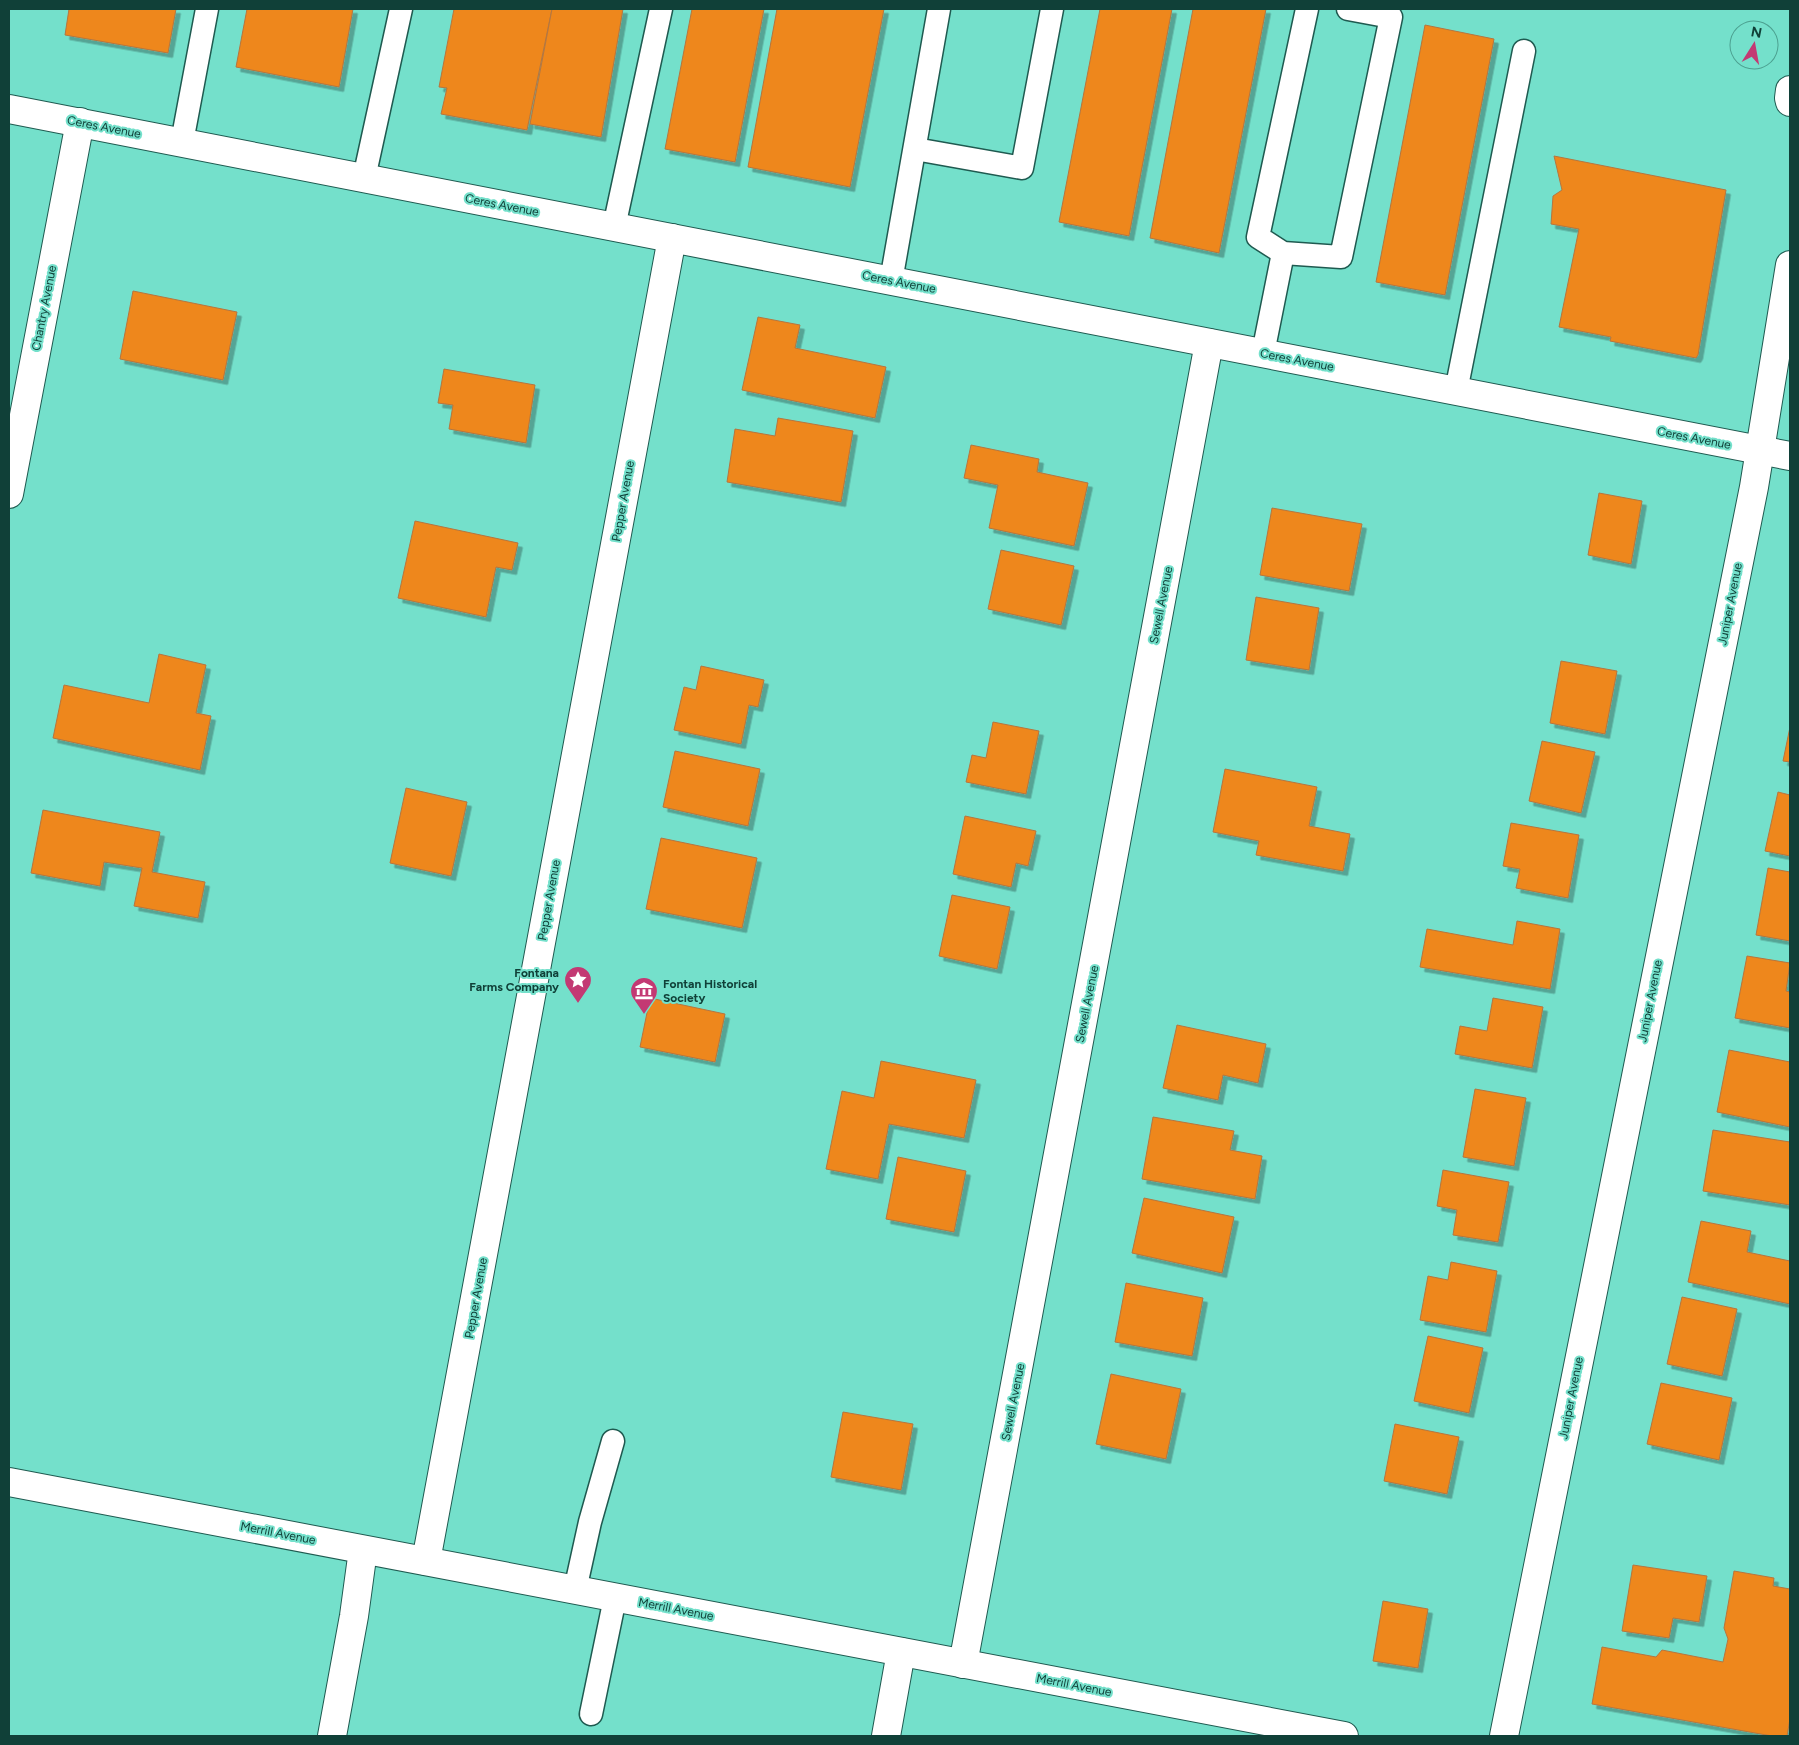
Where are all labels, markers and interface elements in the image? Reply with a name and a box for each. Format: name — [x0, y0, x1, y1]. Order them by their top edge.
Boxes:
north arrow — [1729, 20, 1779, 70]
text: N — [1749, 23, 1763, 42]
street label: Ceres Avenue — [66, 113, 143, 141]
street label: Ceres Avenue — [464, 191, 541, 219]
street label: Chantry Avenue — [29, 264, 59, 352]
street label: Ceres Avenue — [861, 268, 938, 296]
street label: Ceres Avenue — [1259, 346, 1336, 374]
street label: Ceres Avenue — [1656, 424, 1733, 452]
street label: Pepper Avenue — [609, 459, 637, 542]
street label: Juniper Avenue — [1715, 561, 1745, 646]
street label: Sewell Avenue — [1147, 565, 1175, 645]
street label: Pepper Avenue — [535, 858, 563, 941]
street label: Juniper Avenue — [1635, 958, 1665, 1043]
street label: Sewell Avenue — [1073, 964, 1101, 1044]
place icon: Fontana Farms Company — [563, 965, 593, 1004]
place label: Fontana Farms Company — [469, 966, 559, 994]
museum icon: Fontan Historical Society — [629, 976, 659, 1015]
place label: Fontan Historical Society — [663, 977, 757, 1005]
street label: Pepper Avenue — [462, 1256, 490, 1339]
street label: Juniper Avenue — [1556, 1355, 1586, 1440]
street label: Sewell Avenue — [999, 1362, 1027, 1442]
street label: Merrill Avenue — [239, 1519, 317, 1547]
street label: Merrill Avenue — [637, 1595, 715, 1623]
street label: Merrill Avenue — [1035, 1671, 1113, 1699]

